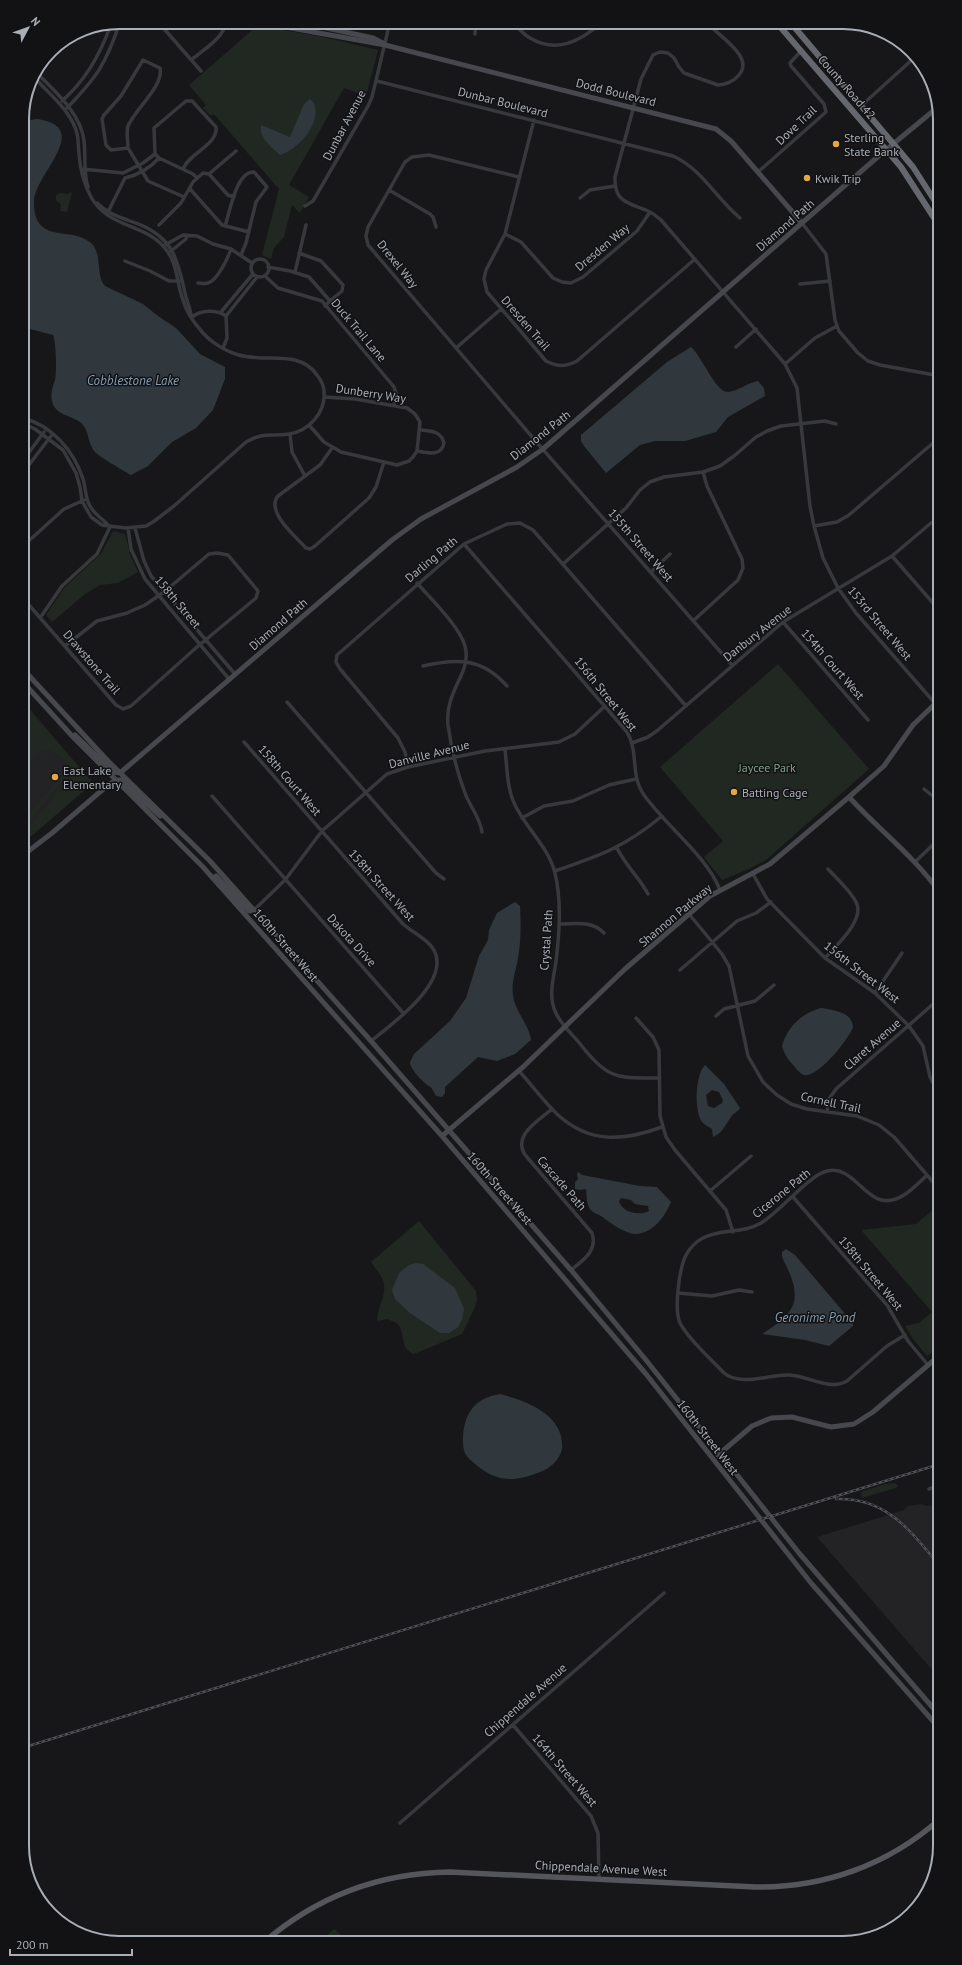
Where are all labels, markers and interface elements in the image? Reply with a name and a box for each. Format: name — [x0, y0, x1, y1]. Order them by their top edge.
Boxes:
north arrow — [8, 8, 48, 48]
text: N — [28, 14, 43, 29]
street label: County Road 42 — [815, 52, 879, 122]
street label: Dodd Boulevard — [574, 75, 658, 109]
street label: Dunbar Boulevard — [456, 84, 550, 120]
street label: Dunbar Avenue — [319, 87, 369, 163]
street label: Dove Trail — [772, 102, 820, 148]
place label: Sterling State Bank — [844, 130, 899, 159]
marker: Sterling State Bank — [831, 139, 841, 149]
place label: Kwik Trip — [815, 171, 861, 186]
marker: Kwik Trip — [802, 173, 812, 183]
street label: Diamond Path — [753, 196, 817, 254]
street label: Dresden Way — [572, 220, 632, 274]
street label: Drexel Way — [374, 237, 422, 291]
street label: Dresden Trail — [498, 293, 554, 354]
street label: Duck Trail Lane — [328, 295, 390, 365]
water label: Cobblestone Lake — [87, 372, 179, 389]
street label: Dunberry Way — [335, 380, 408, 406]
street label: Diamond Path — [507, 407, 573, 463]
street label: 155th Street West — [605, 505, 677, 585]
street label: Darling Path — [402, 533, 460, 585]
street label: 158th Street — [152, 573, 204, 631]
street label: 153rd Street West — [845, 583, 915, 663]
street label: Diamond Path — [246, 595, 310, 653]
street label: Danbury Avenue — [720, 602, 794, 664]
street label: 154th Court West — [798, 626, 868, 702]
street label: Drawstone Trail — [60, 627, 124, 697]
street label: 156th Street West — [571, 654, 641, 734]
street label: Danville Avenue — [387, 737, 471, 771]
street label: 158th Court West — [255, 742, 325, 818]
park label: Jaycee Park — [737, 760, 796, 775]
place label: East Lake Elementary — [63, 763, 122, 792]
marker: East Lake Elementary — [50, 772, 60, 782]
place label: Batting Cage — [742, 785, 808, 800]
marker: Batting Cage — [729, 787, 739, 797]
street label: 158th Street West — [346, 846, 418, 924]
street label: Shannon Parkway — [635, 880, 715, 950]
street label: 160th Street West — [250, 905, 322, 985]
street label: Crystal Path — [536, 909, 556, 971]
street label: Dakota Drive — [324, 910, 380, 970]
street label: 156th Street West — [821, 938, 903, 1006]
street label: Claret Avenue — [840, 1015, 904, 1073]
street label: Cornell Trail — [799, 1088, 863, 1116]
street label: 160th Street West — [464, 1148, 536, 1228]
street label: Cascade Path — [534, 1153, 590, 1213]
street label: Cicerone Path — [749, 1165, 813, 1221]
street label: 158th Street West — [836, 1233, 906, 1313]
water label: Geronime Pond — [775, 1309, 856, 1326]
street label: 160th Street West — [674, 1396, 742, 1478]
street label: Chippendale Avenue — [481, 1660, 569, 1740]
street label: 164th Street West — [529, 1730, 601, 1810]
street label: Chippendale Avenue West — [535, 1857, 667, 1879]
scale bar — [10, 1931, 132, 1957]
text: 200 m — [16, 1937, 49, 1952]

